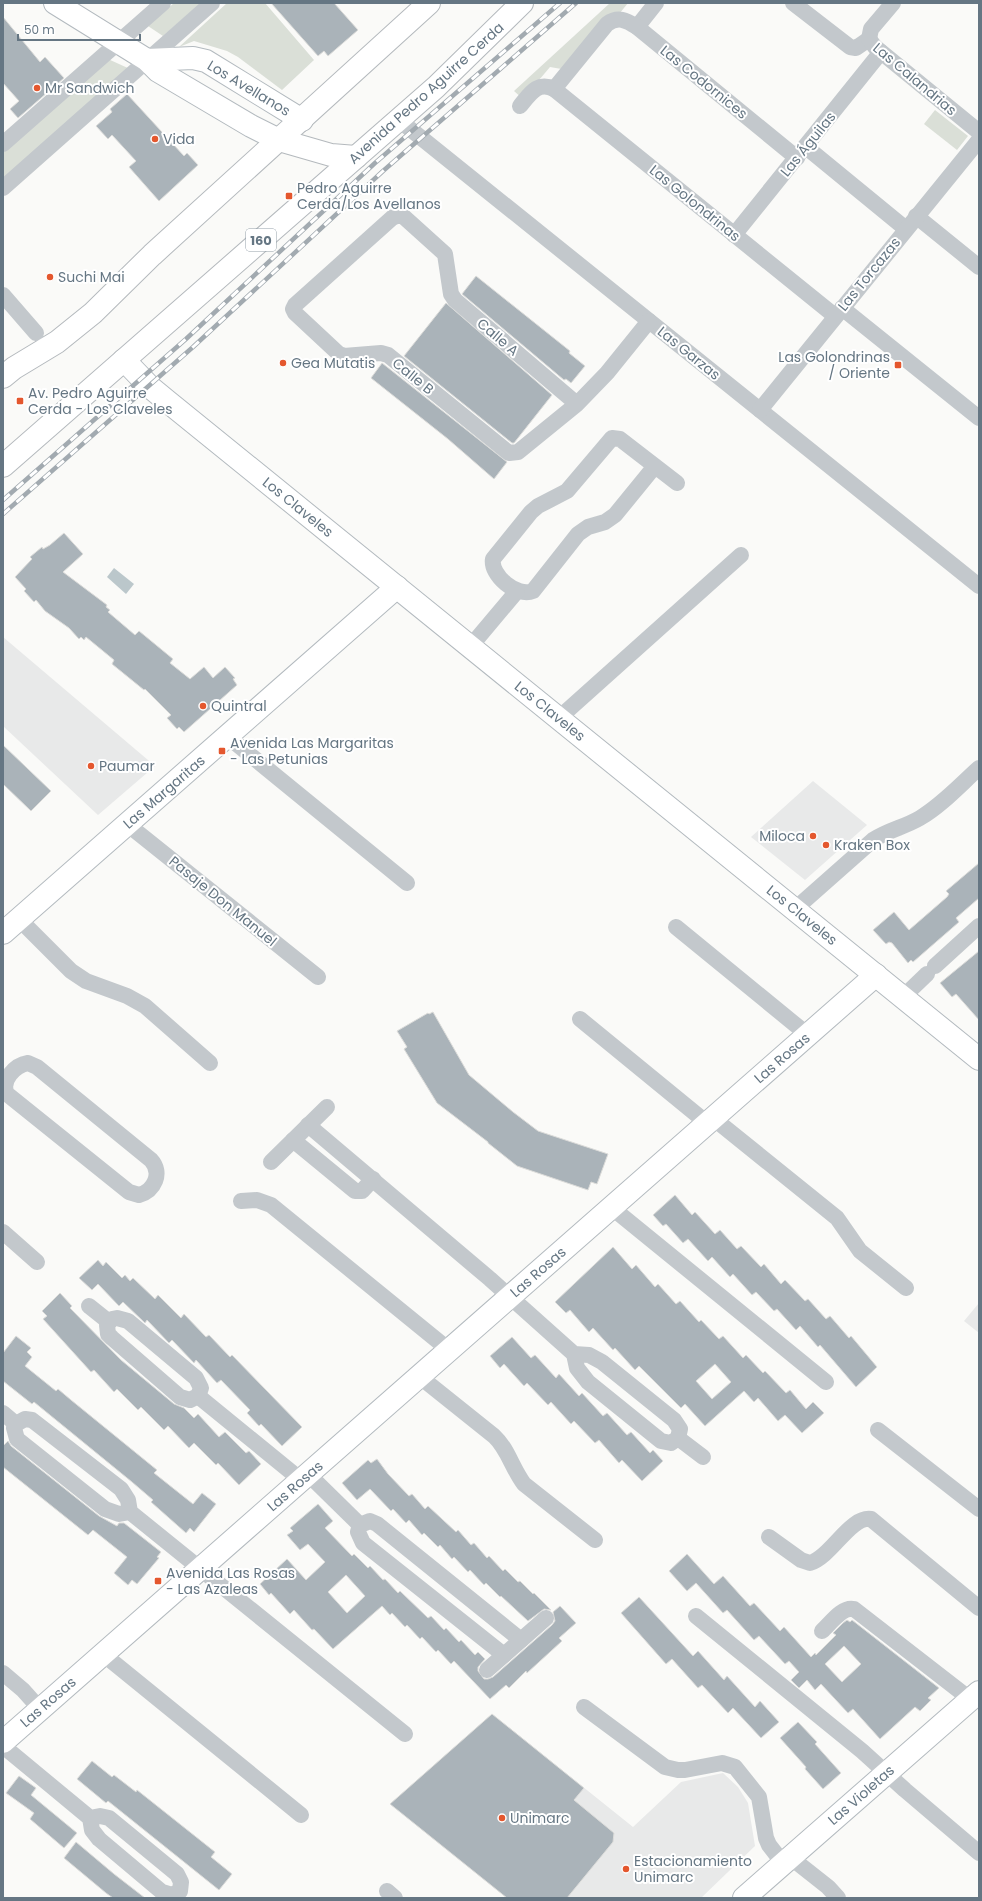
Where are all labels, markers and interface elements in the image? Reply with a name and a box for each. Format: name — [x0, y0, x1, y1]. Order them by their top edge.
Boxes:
scale bar — [18, 16, 140, 42]
street label: Avenida Pedro Aguirre Cerda — [344, 18, 508, 168]
text: 50 m — [24, 21, 55, 38]
street label: Las Calandrias — [869, 38, 961, 120]
street label: Las Codornices — [656, 41, 752, 123]
street label: Los Avellanos — [204, 55, 294, 121]
place label: Mr Sandwich — [45, 78, 135, 98]
marker: Mr Sandwich — [32, 83, 42, 93]
street label: Las Águilas — [776, 107, 840, 181]
place label: Vida — [163, 129, 195, 149]
marker: Vida — [150, 134, 160, 144]
street label: Las Golondrinas — [645, 160, 745, 246]
place label: Pedro Aguirre Cerda/Los Avellanos — [297, 178, 441, 214]
marker: Pedro Aguirre Cerda/Los Avellanos — [284, 191, 294, 201]
road number: 160 — [246, 229, 276, 251]
street label: Las Torcazas — [833, 233, 905, 315]
place label: Suchi Mai — [58, 267, 125, 287]
marker: Suchi Mai — [45, 272, 55, 282]
street label: Calle A — [473, 314, 523, 360]
street label: Las Garzas — [653, 322, 725, 384]
place label: Las Golondrinas / Oriente — [778, 347, 890, 383]
place label: Gea Mutatis — [291, 353, 375, 373]
street label: Calle B — [388, 353, 438, 399]
marker: Gea Mutatis — [278, 358, 288, 368]
marker: Las Golondrinas / Oriente — [893, 360, 903, 370]
place label: Av. Pedro Aguirre Cerda - Los Claveles — [28, 383, 173, 419]
marker: Av. Pedro Aguirre Cerda - Los Claveles — [15, 396, 25, 406]
street label: Los Claveles — [258, 472, 338, 542]
street label: Los Claveles — [510, 676, 590, 746]
place label: Quintral — [211, 696, 267, 716]
marker: Quintral — [198, 701, 208, 711]
place label: Avenida Las Margaritas - Las Petunias — [230, 733, 394, 769]
marker: Avenida Las Margaritas - Las Petunias — [217, 746, 227, 756]
street label: Las Margaritas — [119, 751, 209, 833]
place label: Paumar — [99, 756, 155, 776]
marker: Paumar — [86, 761, 96, 771]
place label: Miloca — [759, 826, 805, 846]
marker: Miloca — [808, 831, 818, 841]
place label: Kraken Box — [834, 835, 910, 855]
marker: Kraken Box — [821, 840, 831, 850]
street label: Pasaje Don Manuel — [165, 851, 281, 951]
street label: Los Claveles — [762, 880, 842, 950]
street label: Las Rosas — [750, 1028, 814, 1088]
street label: Las Rosas — [506, 1242, 570, 1302]
street label: Las Rosas — [263, 1456, 327, 1516]
place label: Avenida Las Rosas - Las Azaleas — [166, 1563, 295, 1599]
marker: Avenida Las Rosas - Las Azaleas — [153, 1576, 163, 1586]
street label: Las Rosas — [16, 1672, 80, 1732]
street label: Las Violetas — [823, 1760, 899, 1830]
place label: Unimarc — [510, 1808, 569, 1828]
marker: Unimarc — [497, 1813, 507, 1823]
place label: Estacionamiento Unimarc — [634, 1851, 752, 1887]
marker: Estacionamiento Unimarc — [621, 1864, 631, 1874]

